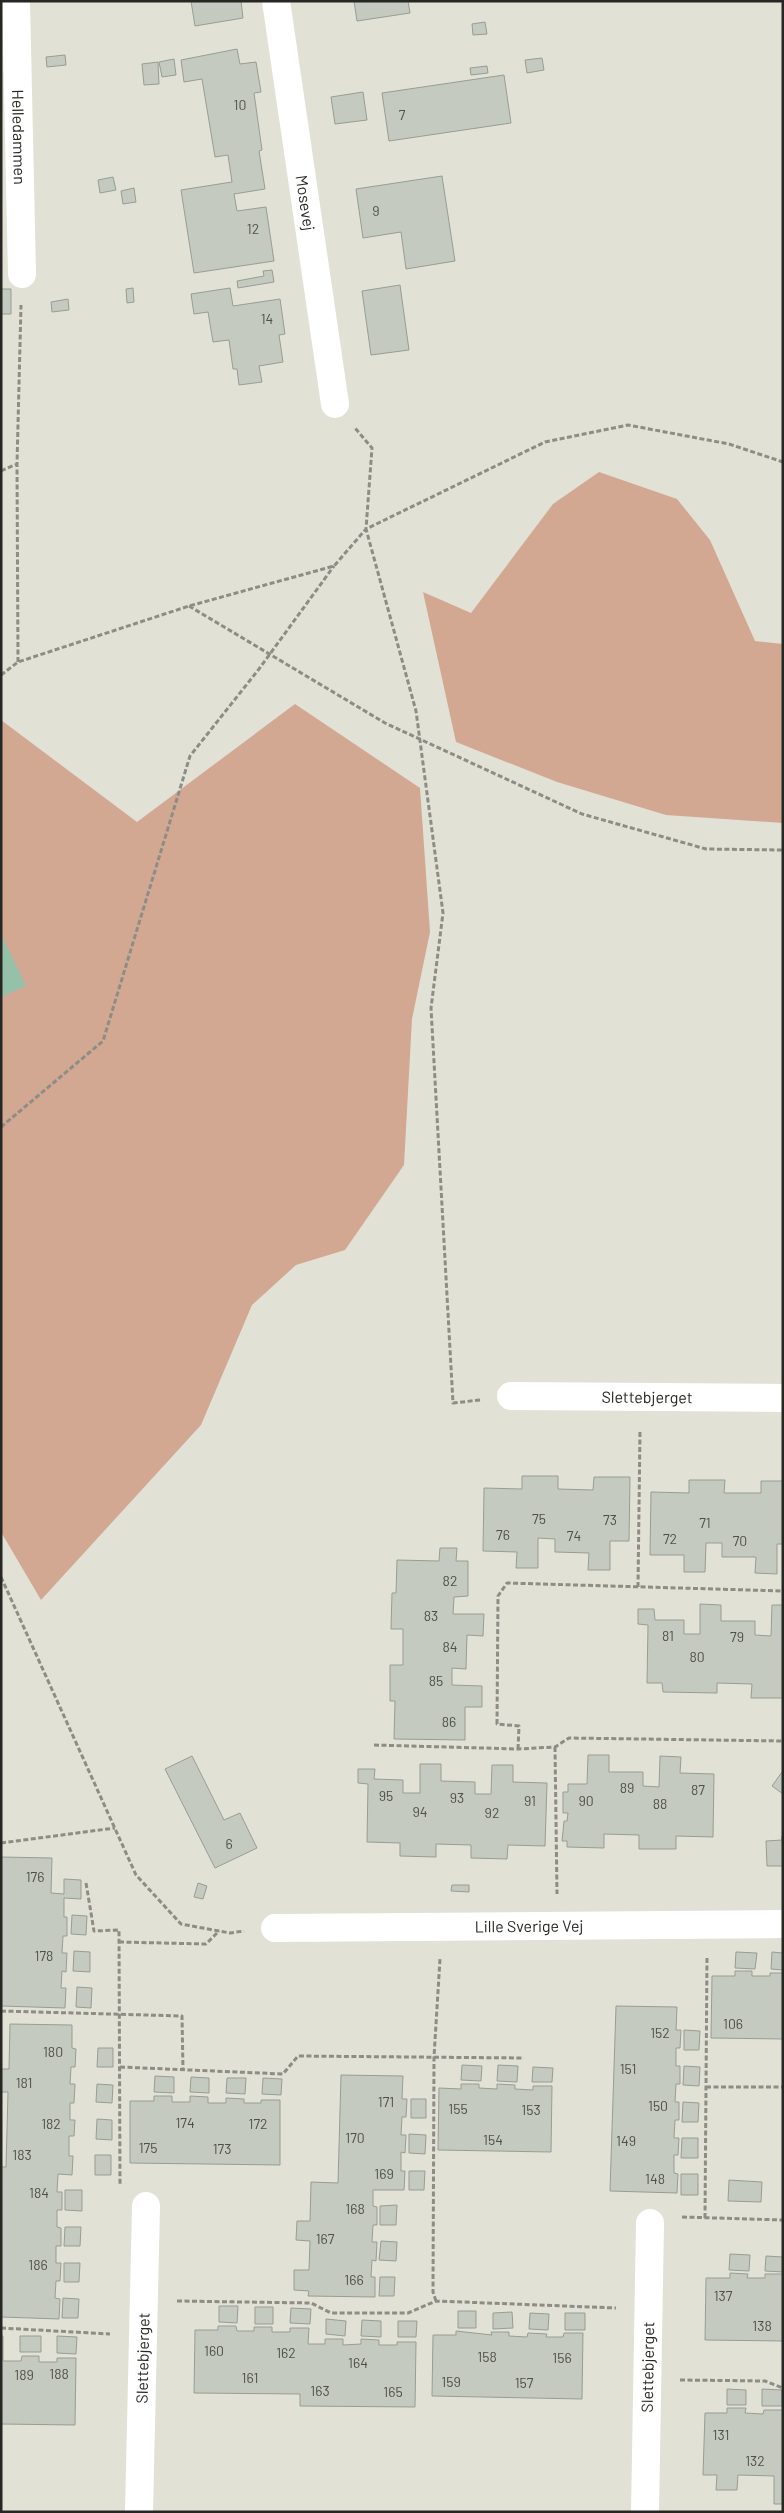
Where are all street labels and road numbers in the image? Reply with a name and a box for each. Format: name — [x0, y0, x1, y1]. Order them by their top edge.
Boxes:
street label: Helledammen — [9, 89, 30, 185]
street label: Mosevej — [293, 174, 320, 232]
street label: Slettebjerget — [601, 1387, 693, 1406]
street label: Lille Sverige Vej — [475, 1916, 583, 1935]
street label: Slettebjerget — [131, 2312, 153, 2404]
street label: Slettebjerget — [637, 2321, 657, 2413]

